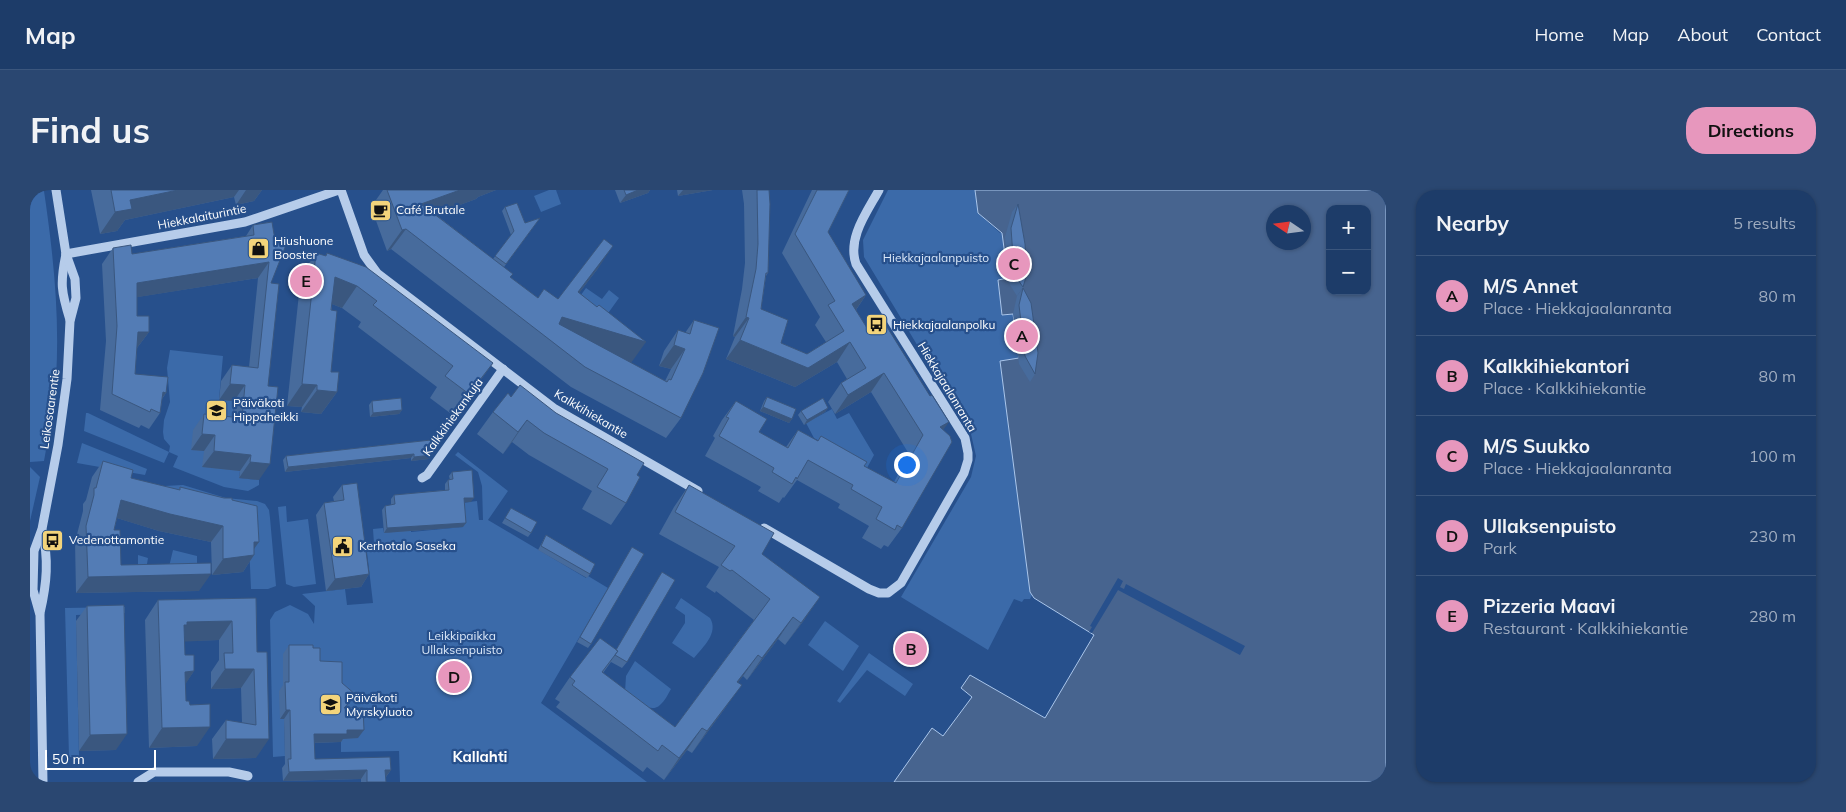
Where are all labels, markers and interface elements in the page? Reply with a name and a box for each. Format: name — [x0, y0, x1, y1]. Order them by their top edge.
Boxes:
text: Map — [25, 20, 76, 50]
text: Home — [1534, 23, 1584, 46]
text: Map — [1612, 23, 1649, 46]
text: About — [1677, 23, 1728, 46]
text: Contact — [1756, 23, 1821, 46]
button: Directions — [1686, 107, 1816, 154]
text: Find us — [30, 108, 150, 152]
cafe icon: Café Brutale — [368, 198, 392, 222]
street label: Hiekkalaiturintie — [156, 201, 247, 232]
place label: Café Brutale — [396, 202, 465, 217]
north arrow — [1266, 205, 1311, 250]
map controls — [1326, 205, 1371, 295]
button: + — [1326, 205, 1371, 250]
text: Nearby — [1436, 210, 1509, 236]
text: 5 results — [1733, 213, 1796, 233]
place label: Hiushuone Booster — [274, 233, 333, 262]
shop icon: Hiushuone Booster — [246, 236, 270, 260]
pin: C — [998, 245, 1030, 283]
park label: Hiekkajaalanpuisto — [883, 250, 989, 265]
button: − — [1326, 250, 1371, 295]
pin: E — [290, 262, 322, 300]
text: M/S Annet — [1483, 274, 1578, 298]
text: A — [1446, 286, 1458, 306]
text: 80 m — [1759, 286, 1796, 306]
text: Place · Hiekkajaalanranta — [1483, 298, 1672, 318]
bus stop icon: Hiekkajaalanpolku — [865, 313, 889, 337]
place label: Hiekkajaalanpolku — [893, 317, 995, 332]
pin: A — [1006, 317, 1038, 355]
street label: Hiekkajaalanranta — [915, 339, 980, 434]
text: Kalkkihiekantori — [1483, 354, 1630, 378]
text: B — [1446, 366, 1458, 386]
text: 80 m — [1759, 366, 1796, 386]
street label: Leikosaarentie — [36, 368, 63, 450]
street label: Kalkkihiekankuja — [419, 375, 486, 459]
text: Place · Kalkkihiekantie — [1483, 378, 1646, 398]
street label: Kalkkihiekantie — [552, 386, 631, 441]
place label: Päiväkoti Hippaheikki — [233, 395, 298, 424]
school or university icon: Päiväkoti Hippaheikki — [205, 398, 229, 422]
text: M/S Suukko — [1483, 434, 1590, 458]
text: C — [1447, 446, 1457, 466]
text: 100 m — [1749, 446, 1796, 466]
your location — [894, 452, 920, 478]
text: Place · Hiekkajaalanranta — [1483, 458, 1672, 478]
text: Ullaksenpuisto — [1483, 514, 1616, 538]
text: D — [1446, 526, 1458, 546]
text: 230 m — [1749, 526, 1796, 546]
bus stop icon: Vedenottamontie — [41, 528, 65, 552]
place label: Vedenottamontie — [69, 532, 164, 547]
public building icon: Kerhotalo Saseka — [331, 534, 355, 558]
place label: Kerhotalo Saseka — [359, 538, 456, 553]
text: Park — [1483, 538, 1517, 558]
text: Pizzeria Maavi — [1483, 594, 1616, 618]
text: E — [1447, 606, 1457, 626]
text: 280 m — [1749, 606, 1796, 626]
text: Restaurant · Kalkkihiekantie — [1483, 618, 1688, 638]
park label: Leikkipaikka Ullaksenpuisto — [421, 628, 503, 657]
pin: B — [895, 630, 927, 668]
pin: D — [438, 658, 470, 696]
place label: Päiväkoti Myrskyluoto — [346, 690, 413, 719]
school or university icon: Päiväkoti Myrskyluoto — [318, 693, 342, 717]
scale bar — [45, 747, 156, 770]
district label: Kallahti — [452, 747, 508, 766]
text: 50 m — [52, 750, 85, 768]

